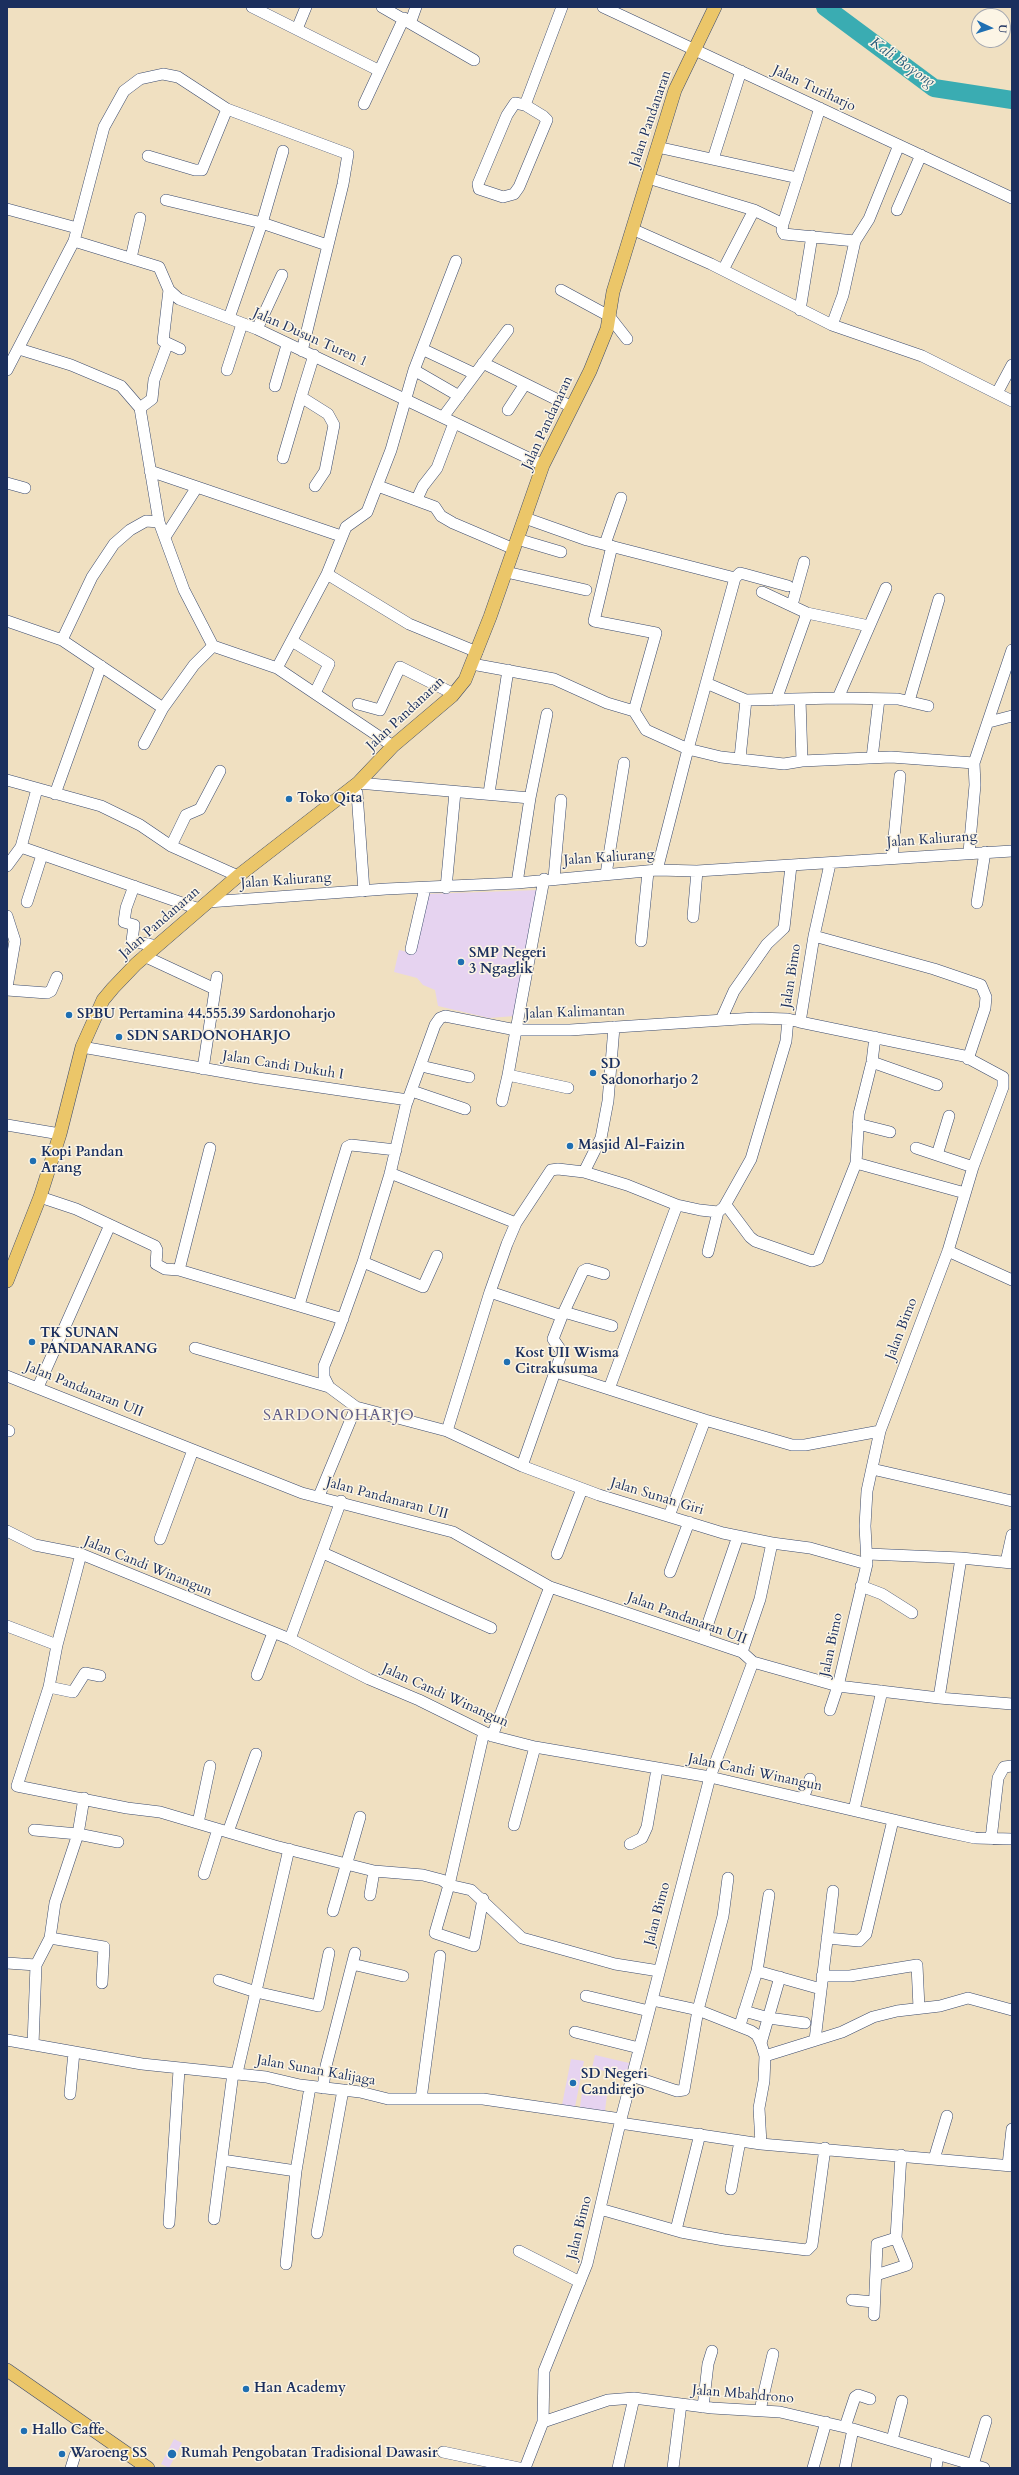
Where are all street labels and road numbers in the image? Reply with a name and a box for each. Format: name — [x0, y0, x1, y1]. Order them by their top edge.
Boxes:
street label: Jalan Turiharjo — [770, 62, 858, 116]
street label: Jalan Pandanaran — [627, 69, 675, 169]
street label: Jalan Dusun Turen 1 — [250, 305, 370, 371]
street label: Jalan Pandanaran — [519, 374, 577, 472]
street label: Jalan Pandanaran — [363, 673, 449, 755]
street label: Jalan Kaliurang — [886, 828, 978, 852]
street label: Jalan Kaliurang — [563, 846, 655, 870]
street label: Jalan Kaliurang — [240, 869, 332, 893]
street label: Jalan Pandanaran — [116, 884, 204, 962]
street label: Jalan Bimo — [779, 943, 805, 1009]
street label: Jalan Kalimantan — [525, 1003, 625, 1023]
street label: Jalan Candi Dukuh I — [221, 1048, 345, 1084]
street label: Jalan Bimo — [883, 1296, 921, 1362]
street label: Jalan Pandanaran UII — [23, 1359, 145, 1421]
street label: Jalan Pandanaran UII — [324, 1475, 450, 1523]
street label: Jalan Sunan Giri — [608, 1475, 706, 1519]
street label: Jalan Candi Winangun — [81, 1534, 215, 1600]
street label: Jalan Pandanaran UII — [625, 1590, 749, 1648]
street label: Jalan Bimo — [817, 1611, 847, 1679]
street label: Jalan Candi Winangun — [379, 1660, 511, 1732]
street label: Jalan Candi Winangun — [686, 1751, 824, 1795]
street label: Jalan Bimo — [641, 1880, 675, 1948]
street label: Jalan Sunan Kalijaga — [255, 2052, 377, 2090]
street label: Jalan Bimo — [564, 2194, 596, 2262]
street label: Jalan Mbahdrono — [691, 2382, 795, 2408]

